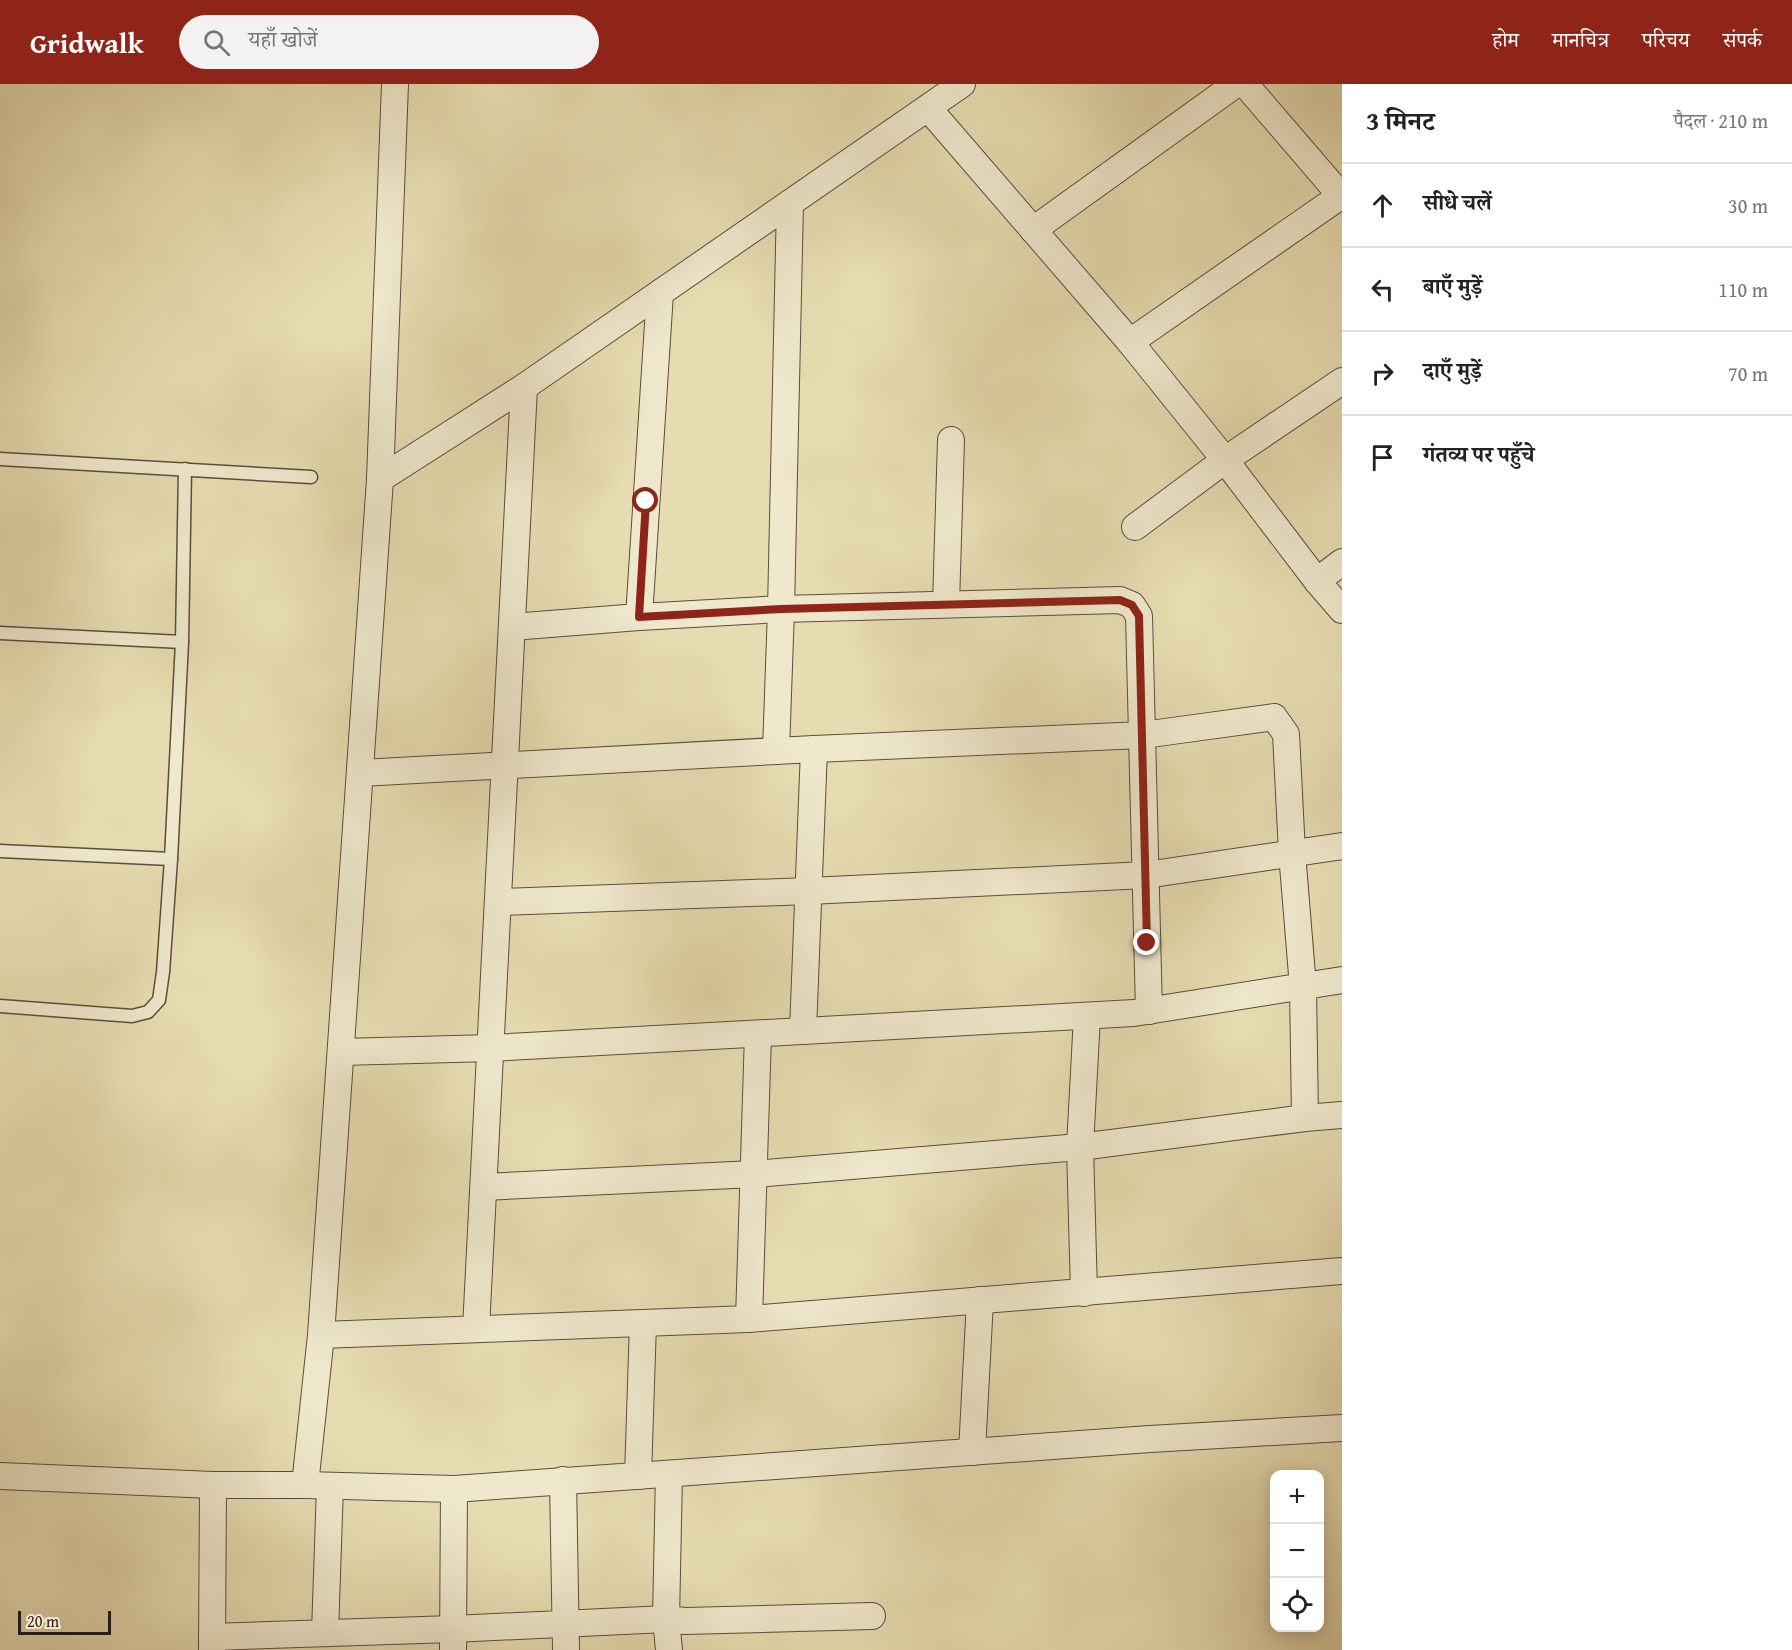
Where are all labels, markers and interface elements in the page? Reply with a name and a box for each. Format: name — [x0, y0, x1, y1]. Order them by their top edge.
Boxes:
search box — [179, 15, 599, 69]
text: Gridwalk — [30, 22, 143, 63]
text: यहाँ खोजें — [248, 23, 318, 55]
text: होम — [1492, 24, 1519, 55]
text: मानचित्र — [1552, 24, 1609, 55]
text: परिचय — [1642, 24, 1690, 55]
text: संपर्क — [1723, 24, 1762, 55]
icon: search — [200, 26, 233, 59]
text: 3 मिनट — [1366, 101, 1434, 140]
text: पैदल · 210 m — [1674, 106, 1768, 135]
text: सीधे चलें — [1423, 186, 1492, 218]
icon: ahead — [1366, 189, 1399, 222]
text: 30 m — [1728, 191, 1768, 220]
text: बाएँ मुड़ें — [1423, 270, 1482, 302]
icon: left — [1366, 273, 1399, 306]
text: 110 m — [1718, 275, 1768, 304]
text: दाएँ मुड़ें — [1423, 354, 1482, 386]
icon: right — [1366, 357, 1399, 390]
text: 70 m — [1728, 359, 1768, 388]
text: गंतव्य पर पहुँचे — [1423, 438, 1534, 470]
icon: arrive — [1366, 441, 1399, 474]
route start — [632, 487, 658, 513]
route end — [1133, 929, 1159, 955]
map controls — [1270, 1470, 1324, 1632]
button: + — [1270, 1470, 1324, 1524]
button: − — [1270, 1524, 1324, 1578]
button: locate — [1270, 1578, 1324, 1632]
scale bar — [18, 1608, 111, 1636]
text: 20 m — [27, 1609, 59, 1633]

